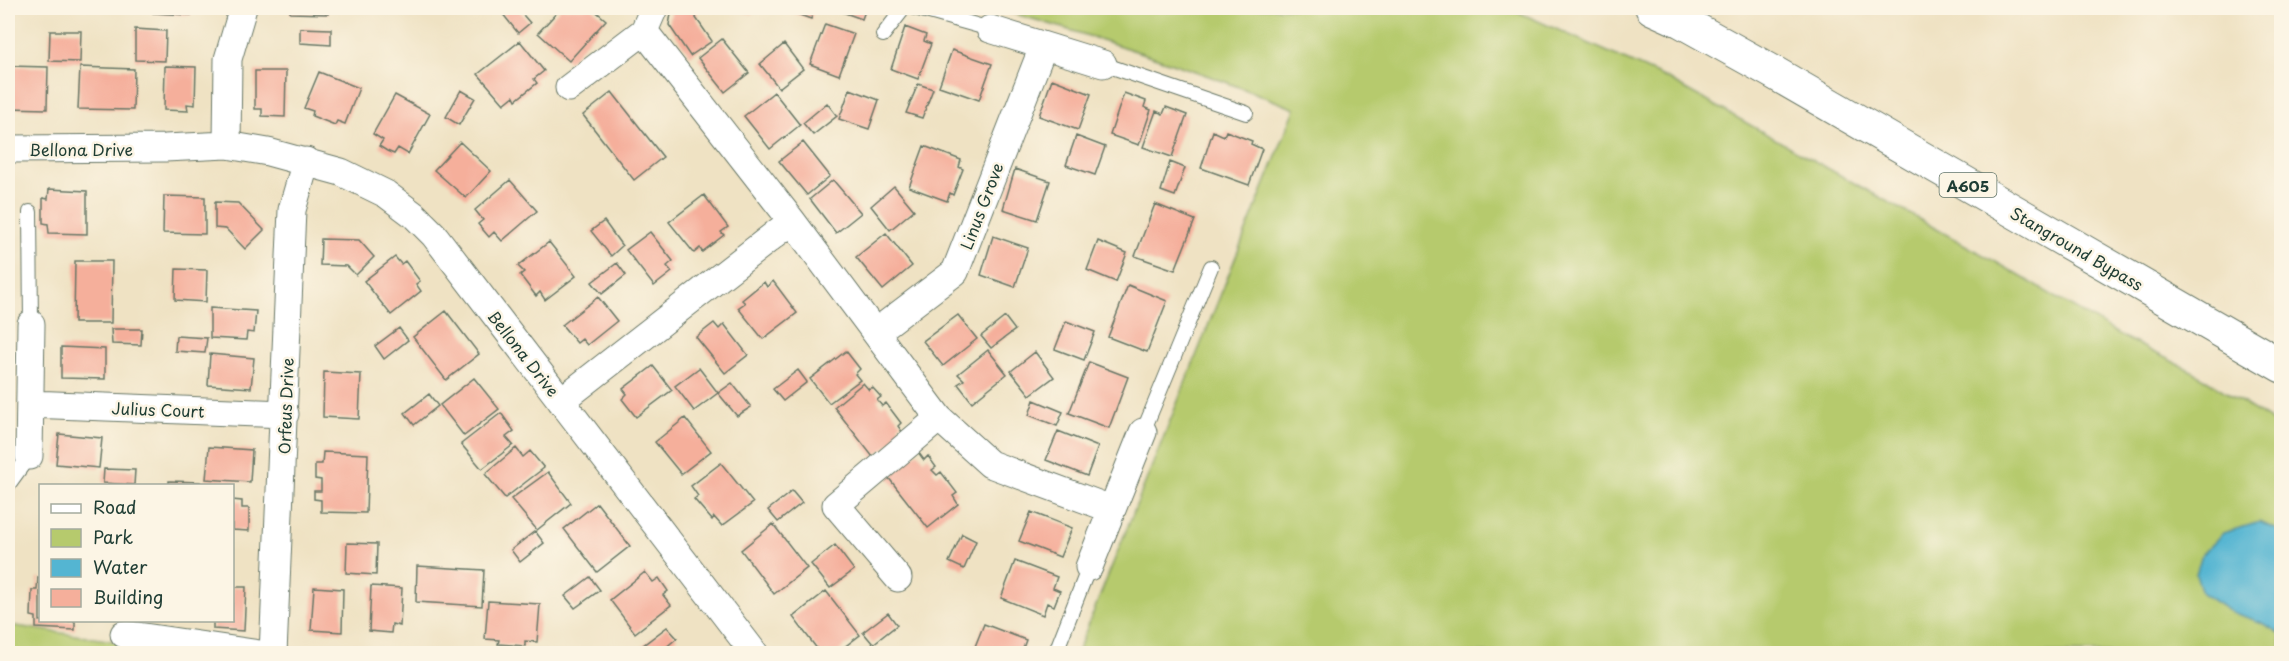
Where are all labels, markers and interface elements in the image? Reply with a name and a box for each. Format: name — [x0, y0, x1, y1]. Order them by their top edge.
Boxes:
street label: Bellona Drive — [29, 137, 133, 161]
street label: Linus Grove — [953, 159, 1009, 253]
road number: A605 — [1940, 173, 1996, 197]
street label: Stanground Bypass — [2006, 200, 2148, 296]
street label: Bellona Drive — [483, 305, 565, 401]
street label: Orfeus Drive — [271, 357, 299, 455]
street label: Julius Court — [111, 395, 205, 423]
legend — [39, 484, 234, 622]
text: Road — [93, 493, 137, 520]
text: Park — [93, 523, 133, 550]
text: Water — [93, 553, 148, 580]
text: Building — [93, 583, 163, 610]

